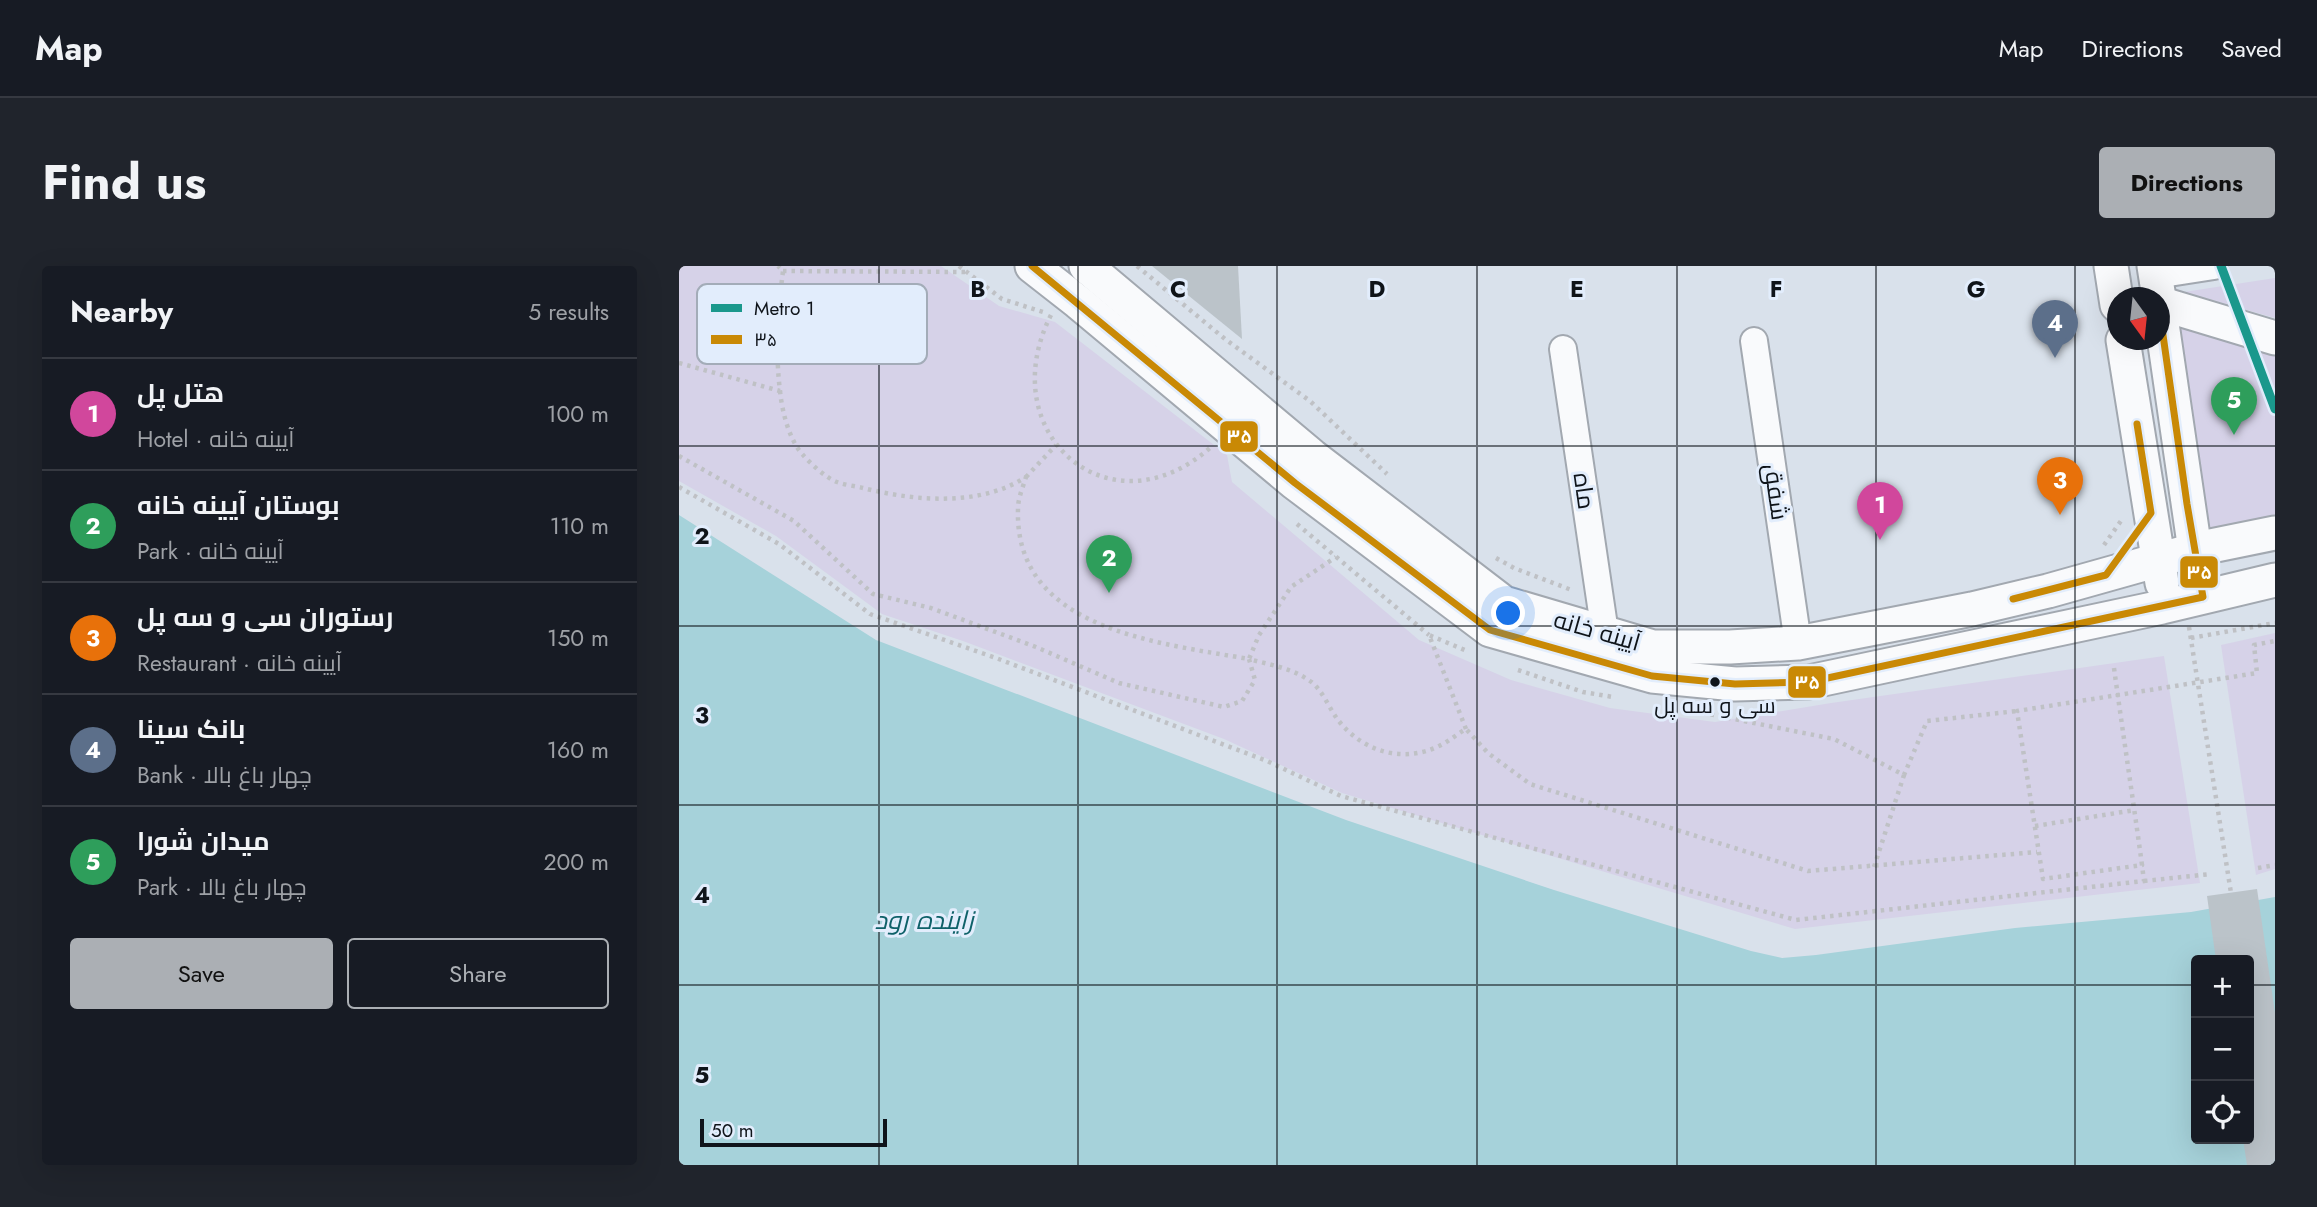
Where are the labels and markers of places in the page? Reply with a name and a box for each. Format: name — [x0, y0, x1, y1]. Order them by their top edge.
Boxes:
pin: 4 — [2032, 300, 2078, 358]
pin: 5 — [2211, 377, 2257, 435]
pin: 3 — [2037, 457, 2083, 515]
pin: 1 — [1857, 482, 1903, 540]
pin: 2 — [1086, 535, 1132, 593]
marker: سی و سه پل — [1708, 675, 1722, 689]
place label: سی و سه پل — [1654, 689, 1776, 721]

